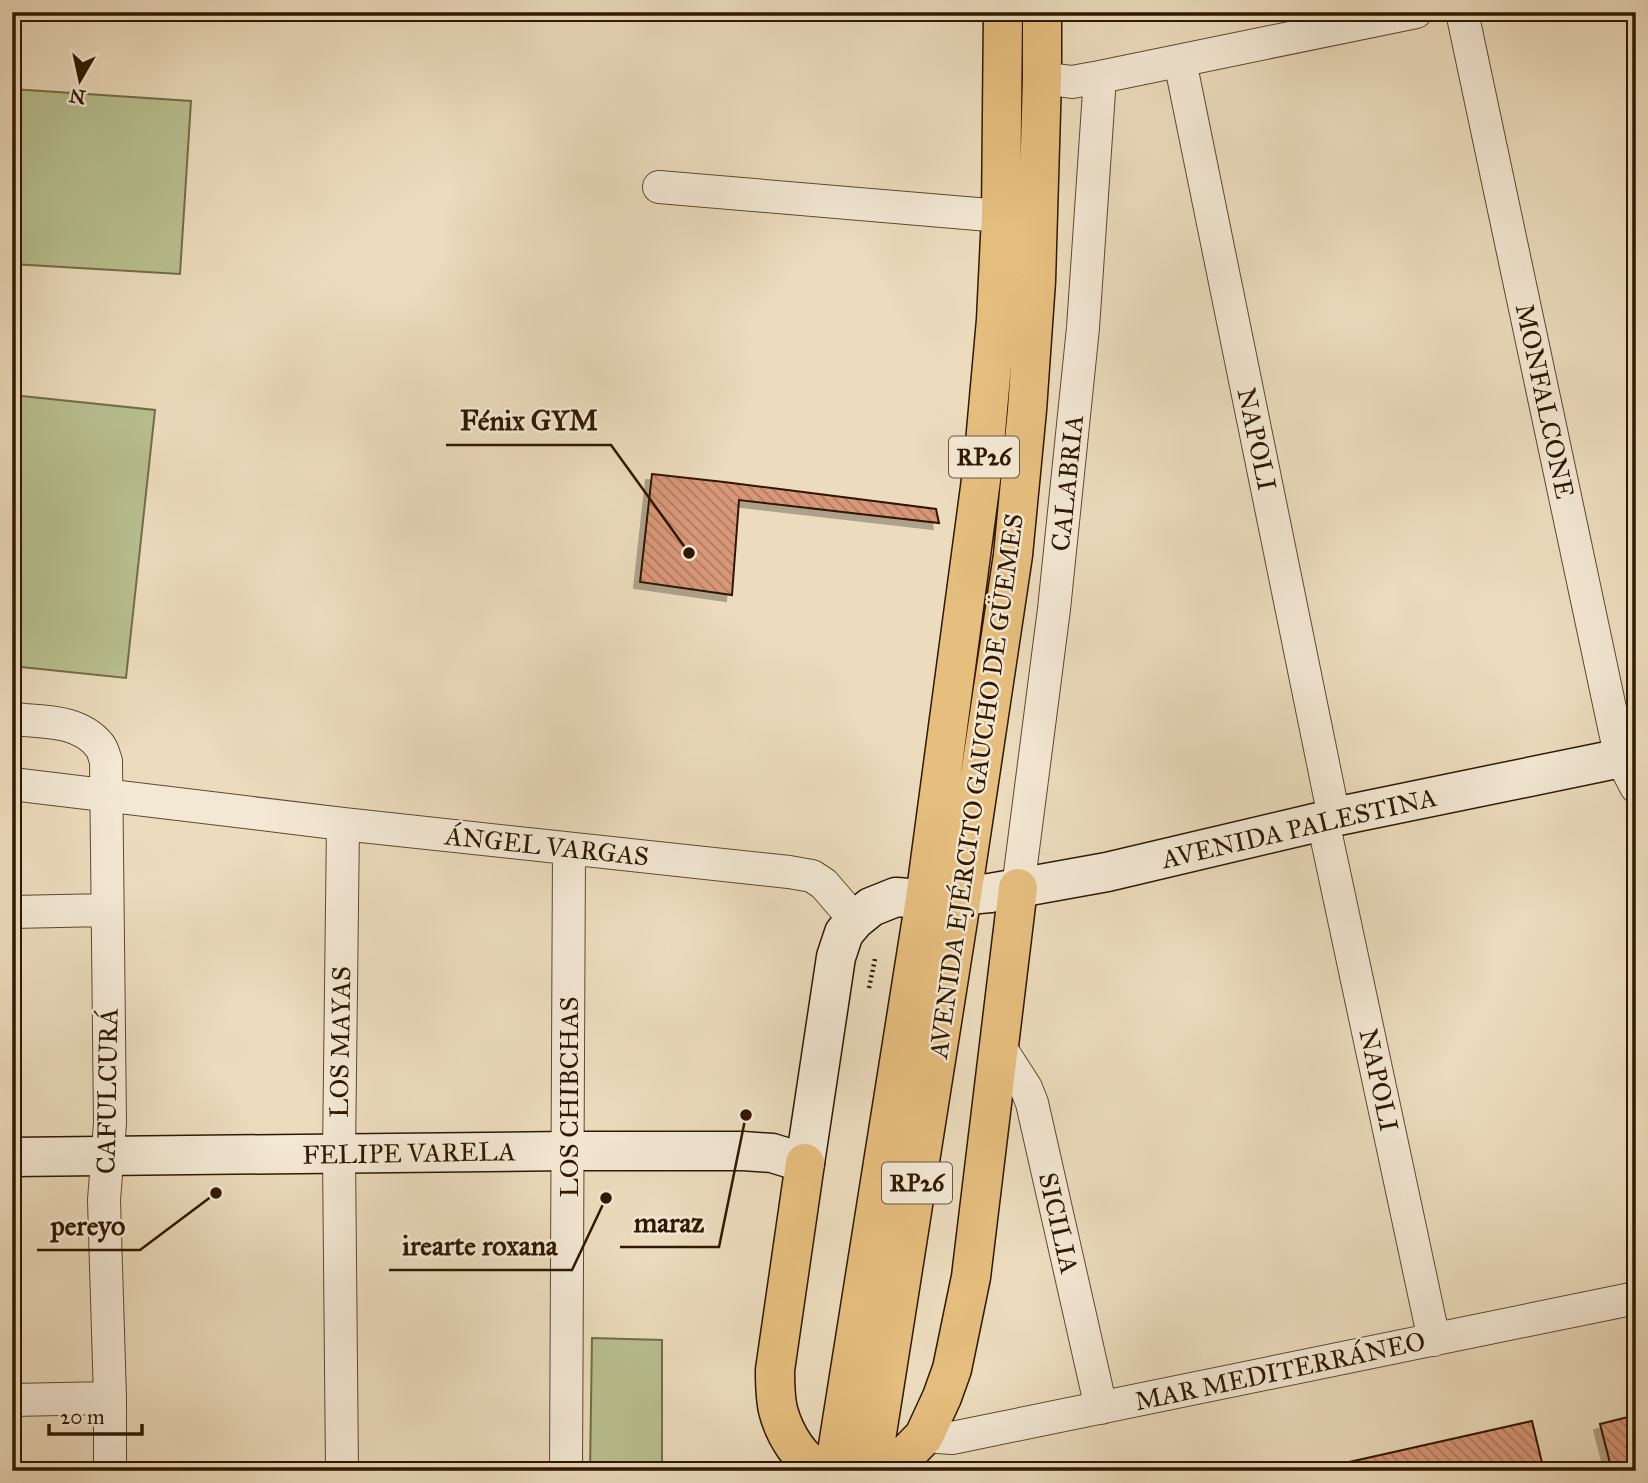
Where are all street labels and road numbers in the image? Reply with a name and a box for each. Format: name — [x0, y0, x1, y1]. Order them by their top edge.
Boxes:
street label: MONFALCONE — [1509, 301, 1581, 501]
street label: NAPOLI — [1231, 385, 1283, 493]
street label: CALABRIA — [1044, 413, 1090, 553]
road number: RP26 — [949, 436, 1019, 478]
street label: AVENIDA EJÉRCITO GAUCHO DE GÜEMES — [922, 511, 1030, 1062]
street label: AVENIDA PALESTINA — [1157, 781, 1440, 875]
street label: ÁNGEL VARGAS — [442, 819, 651, 873]
street label: LOS MAYAS — [323, 966, 357, 1118]
street label: LOS CHIBCHAS — [553, 997, 585, 1197]
street label: CAFULCURÁ — [90, 1007, 124, 1174]
street label: NAPOLI — [1353, 1026, 1405, 1134]
street label: FELIPE VARELA — [302, 1135, 516, 1171]
road number: RP26 — [882, 1162, 952, 1204]
street label: SICILIA — [1032, 1169, 1086, 1277]
street label: MAR MEDITERRÁNEO — [1132, 1325, 1428, 1417]

